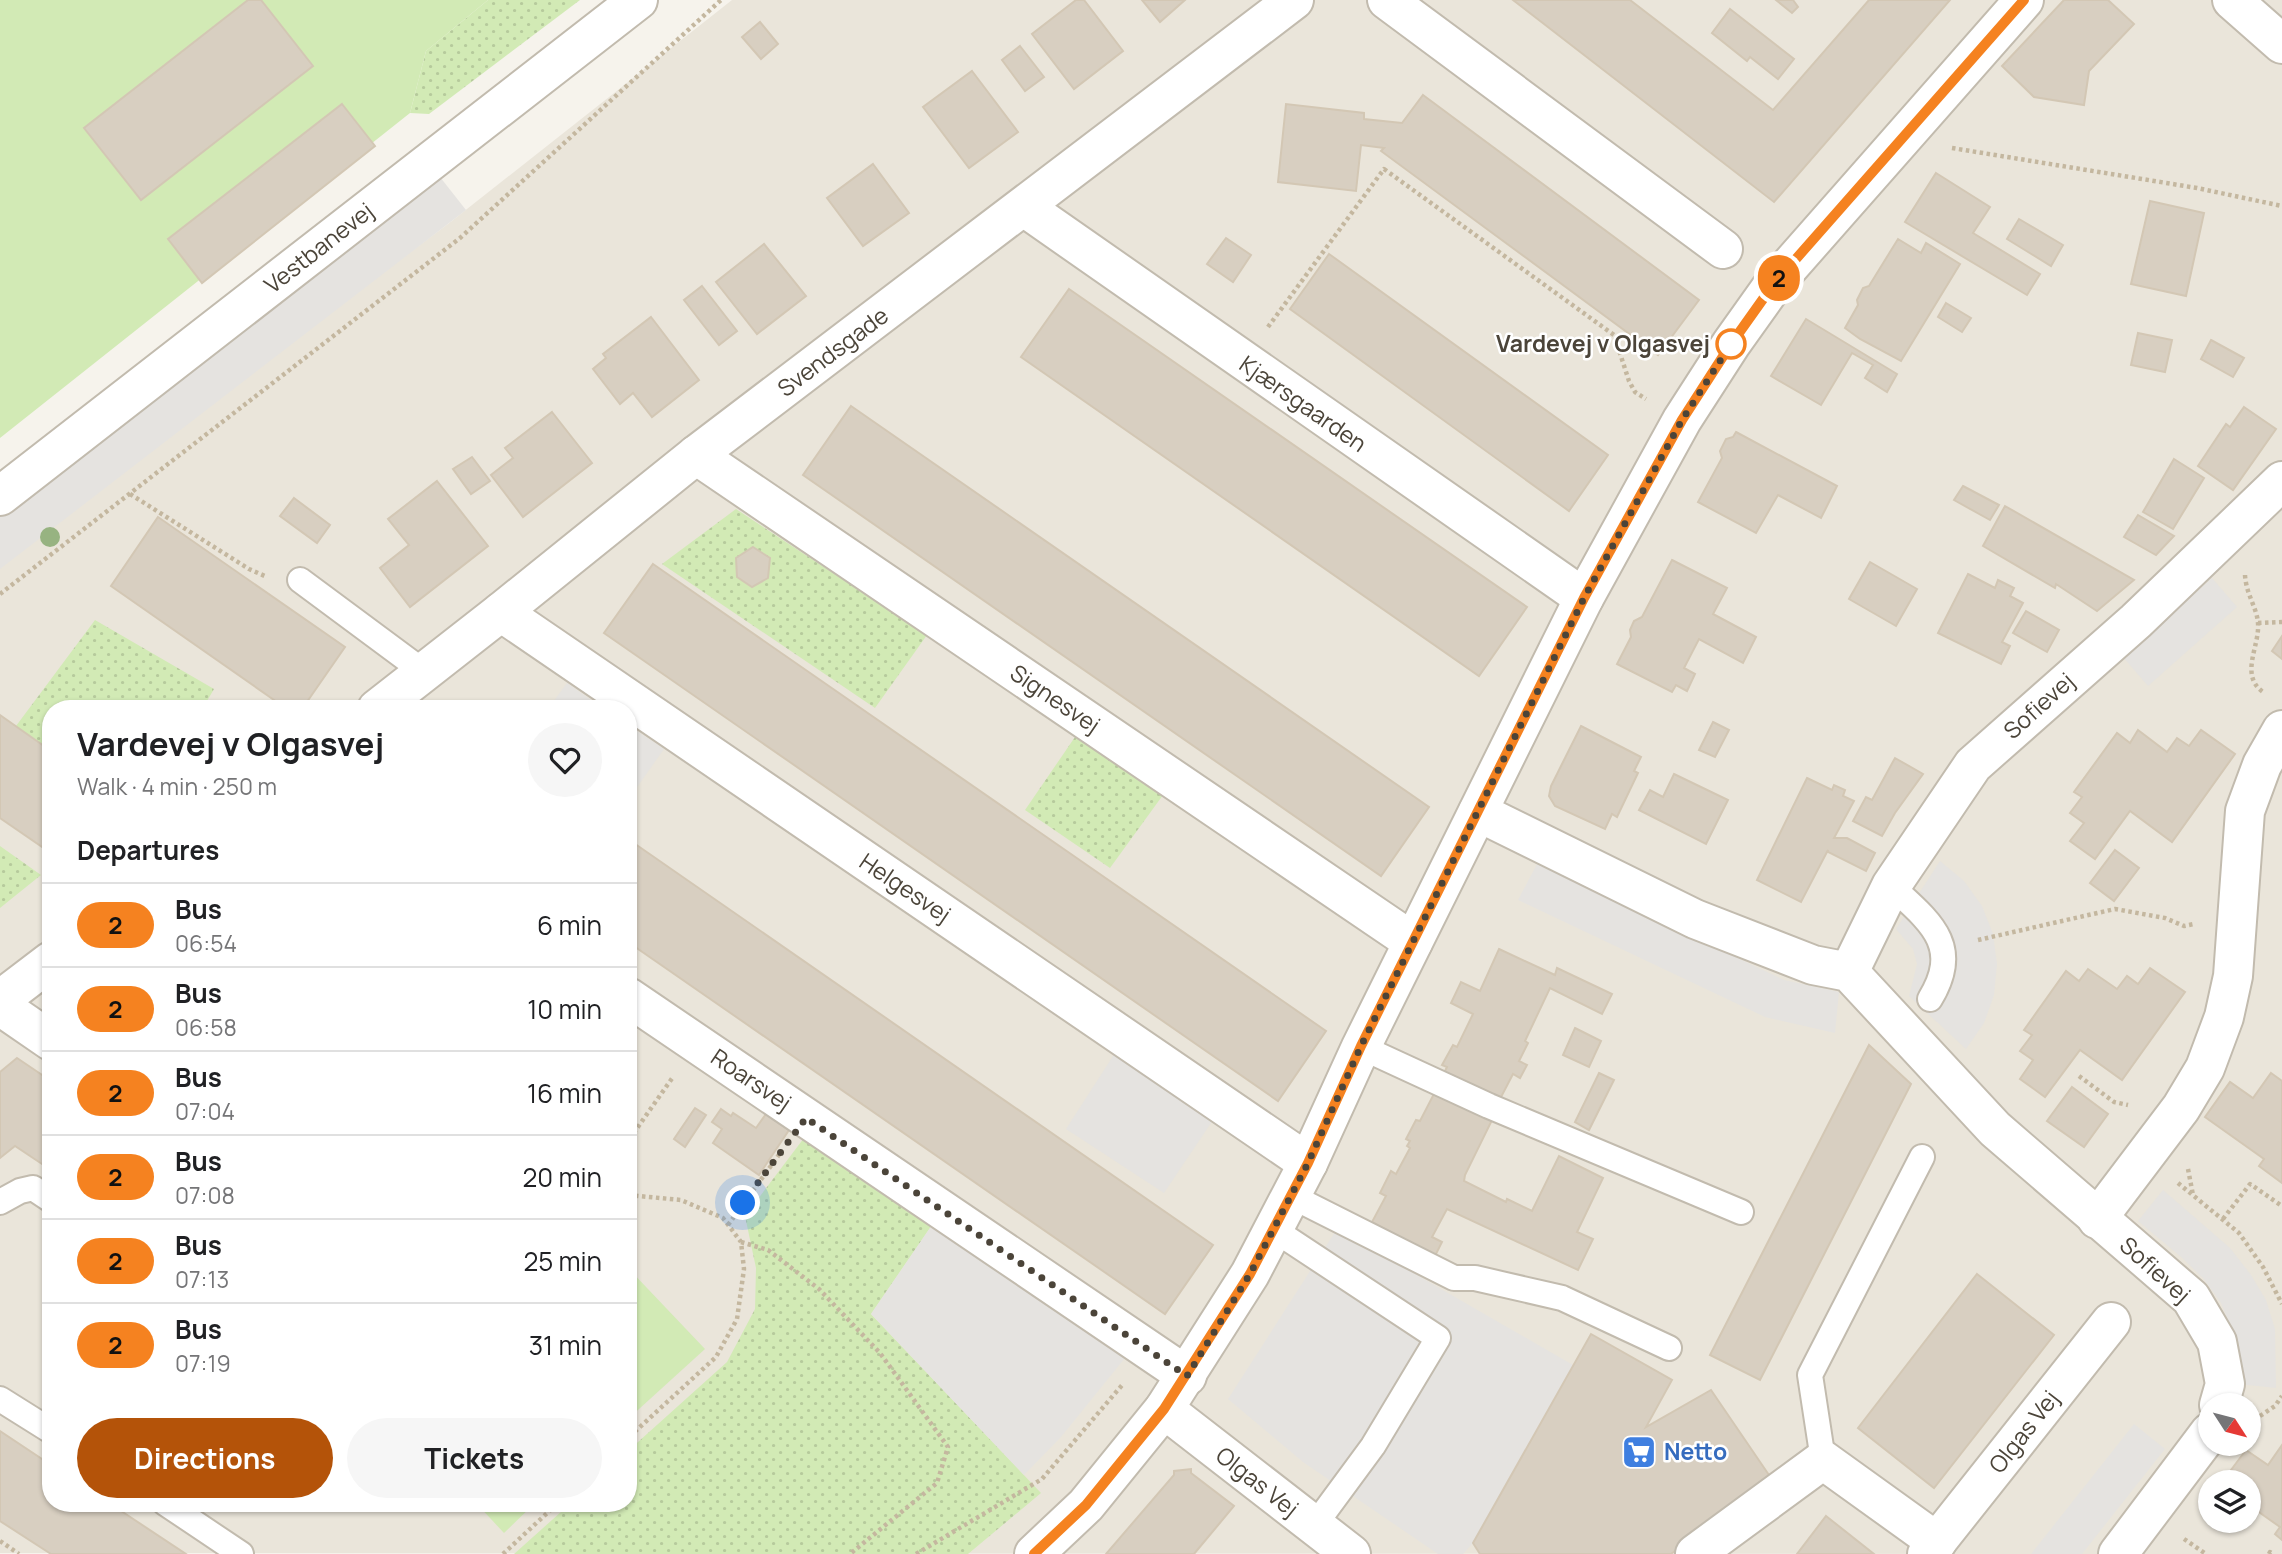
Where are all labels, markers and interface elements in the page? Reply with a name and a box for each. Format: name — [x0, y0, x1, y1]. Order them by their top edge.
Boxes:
street label: Vestbanevej — [257, 194, 380, 300]
line badge: 2 — [1756, 255, 1802, 301]
text: 2 — [1772, 261, 1786, 294]
street label: Svendsgade — [770, 299, 894, 403]
place label: Vardevej v Olgasvej — [1496, 327, 1710, 359]
marker: Vardevej v Olgasvej — [1716, 329, 1746, 359]
street label: Kjærsgaarden — [1234, 347, 1374, 459]
street label: Signesvej — [1004, 656, 1107, 740]
street label: Sofievej — [1996, 665, 2081, 746]
text: Vardevej v Olgasvej — [77, 721, 384, 766]
button: heart — [528, 723, 602, 797]
text: Walk · 4 min · 250 m — [77, 770, 277, 802]
text: Departures — [77, 832, 219, 868]
street label: Helgesvej — [854, 845, 957, 929]
text: Bus — [175, 891, 222, 927]
text: 6 min — [537, 907, 602, 943]
text: 2 — [108, 908, 123, 941]
text: 06:54 — [175, 927, 237, 959]
text: Bus — [175, 975, 222, 1011]
text: 10 min — [527, 991, 602, 1027]
text: 2 — [108, 992, 123, 1025]
text: 06:58 — [175, 1011, 237, 1043]
street label: Roarsvej — [705, 1041, 798, 1118]
text: Bus — [175, 1059, 222, 1095]
text: 16 min — [527, 1075, 602, 1111]
text: 2 — [108, 1076, 123, 1109]
text: 07:04 — [175, 1095, 235, 1127]
text: Bus — [175, 1143, 222, 1179]
text: 20 min — [523, 1159, 602, 1195]
text: 2 — [108, 1160, 123, 1193]
text: 07:08 — [175, 1179, 235, 1211]
your location — [725, 1185, 760, 1220]
text: Bus — [175, 1227, 222, 1263]
street label: Sofievej — [2113, 1229, 2198, 1310]
text: 25 min — [523, 1243, 602, 1279]
text: 2 — [108, 1244, 123, 1277]
text: 07:13 — [175, 1263, 229, 1295]
text: Bus — [175, 1311, 222, 1347]
text: 31 min — [529, 1327, 602, 1363]
text: 2 — [108, 1328, 123, 1361]
text: 07:19 — [175, 1347, 231, 1379]
street label: Olgas Vej — [1981, 1383, 2066, 1479]
north arrow — [2198, 1393, 2261, 1456]
map controls — [2198, 1393, 2261, 1533]
button: Directions — [77, 1418, 333, 1498]
button: Tickets — [347, 1418, 602, 1498]
supermarket icon: Netto — [1620, 1433, 1658, 1471]
place label: Netto — [1664, 1435, 1727, 1467]
street label: Olgas Vej — [1210, 1439, 1306, 1524]
button: layers — [2198, 1470, 2261, 1533]

